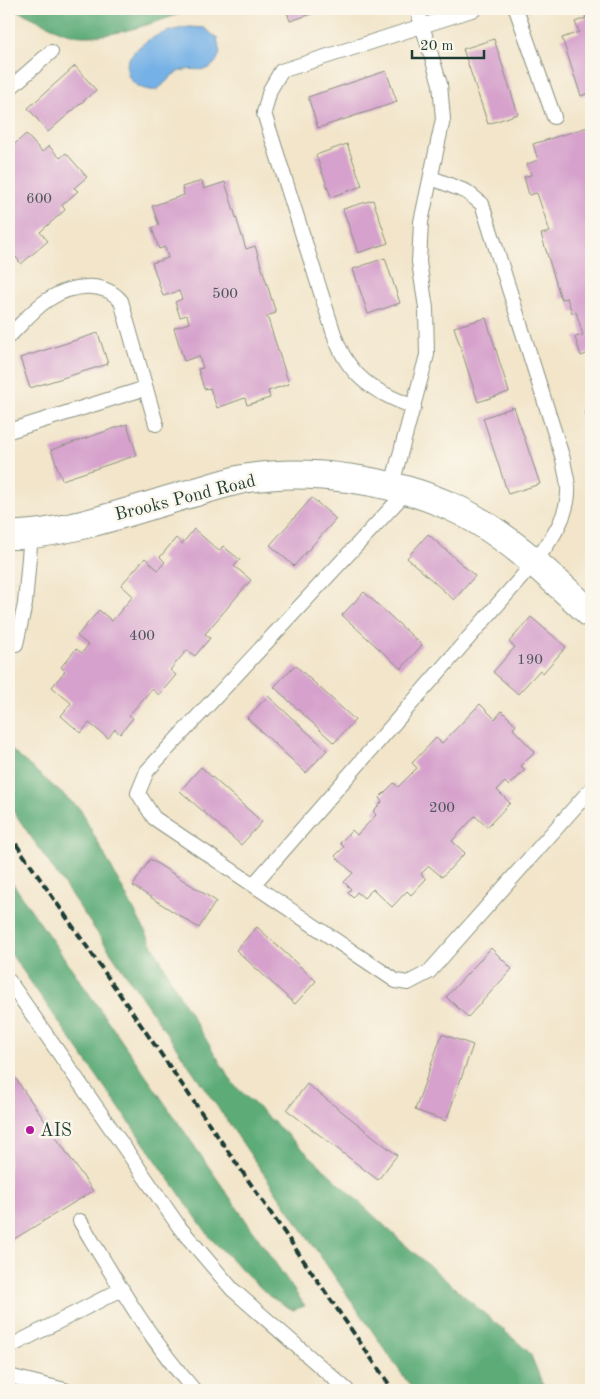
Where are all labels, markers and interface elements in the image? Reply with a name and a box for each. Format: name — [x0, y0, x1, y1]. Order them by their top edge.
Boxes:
scale bar — [412, 28, 485, 60]
text: 20 m — [420, 39, 454, 54]
house number: 600 — [26, 192, 52, 207]
house number: 500 — [212, 287, 238, 302]
street label: Brooks Pond Road — [113, 472, 257, 524]
house number: 400 — [129, 629, 155, 644]
house number: 190 — [517, 653, 543, 668]
house number: 200 — [429, 801, 455, 816]
place label: AIS — [40, 1122, 72, 1140]
marker: AIS — [24, 1124, 36, 1136]

